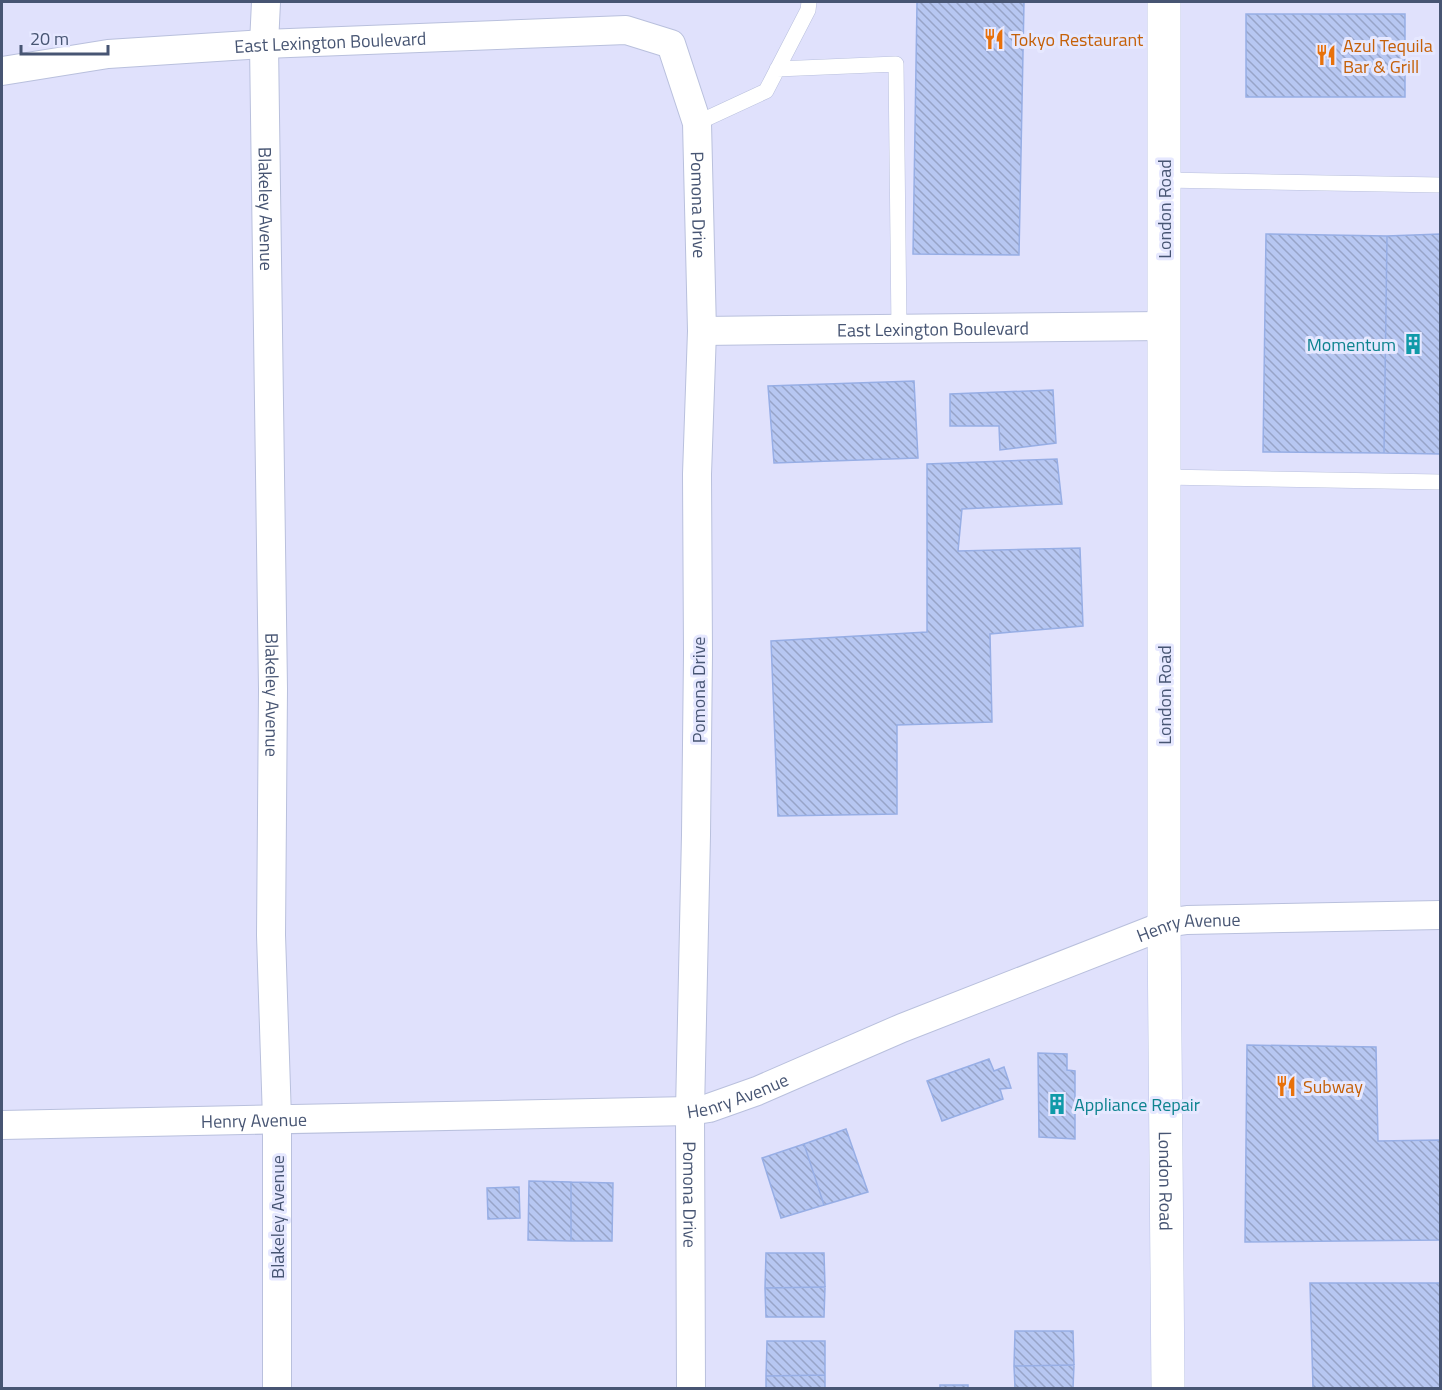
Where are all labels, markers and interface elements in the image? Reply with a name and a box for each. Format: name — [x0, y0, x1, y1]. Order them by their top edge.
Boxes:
scale bar — [21, 18, 108, 56]
street label: East Lexington Boulevard — [233, 24, 427, 59]
text: 20 m — [30, 25, 69, 52]
place label: Tokyo Restaurant — [1011, 26, 1144, 53]
restaurant icon: Tokyo Restaurant — [982, 27, 1006, 51]
place label: Azul Tequila Bar & Grill — [1343, 32, 1433, 80]
restaurant icon: Azul Tequila Bar & Grill — [1314, 43, 1338, 67]
street label: Blakeley Avenue — [252, 147, 281, 271]
street label: Pomona Drive — [684, 151, 714, 258]
street label: London Road — [1151, 159, 1178, 259]
street label: East Lexington Boulevard — [837, 314, 1029, 343]
place label: Momentum — [1307, 331, 1396, 358]
building icon: Momentum — [1401, 332, 1425, 356]
street label: Blakeley Avenue — [259, 633, 287, 757]
street label: Pomona Drive — [685, 637, 712, 743]
street label: London Road — [1151, 645, 1178, 745]
street label: Henry Avenue — [1132, 905, 1241, 949]
street label: Henry Avenue — [685, 1066, 792, 1125]
place label: Subway — [1303, 1073, 1363, 1100]
restaurant icon: Subway — [1274, 1074, 1298, 1098]
place label: Appliance Repair — [1074, 1091, 1200, 1118]
building icon: Appliance Repair — [1045, 1092, 1069, 1116]
street label: Henry Avenue — [201, 1105, 307, 1134]
street label: London Road — [1152, 1131, 1180, 1231]
street label: Pomona Drive — [677, 1141, 704, 1248]
street label: Blakeley Avenue — [264, 1155, 291, 1279]

